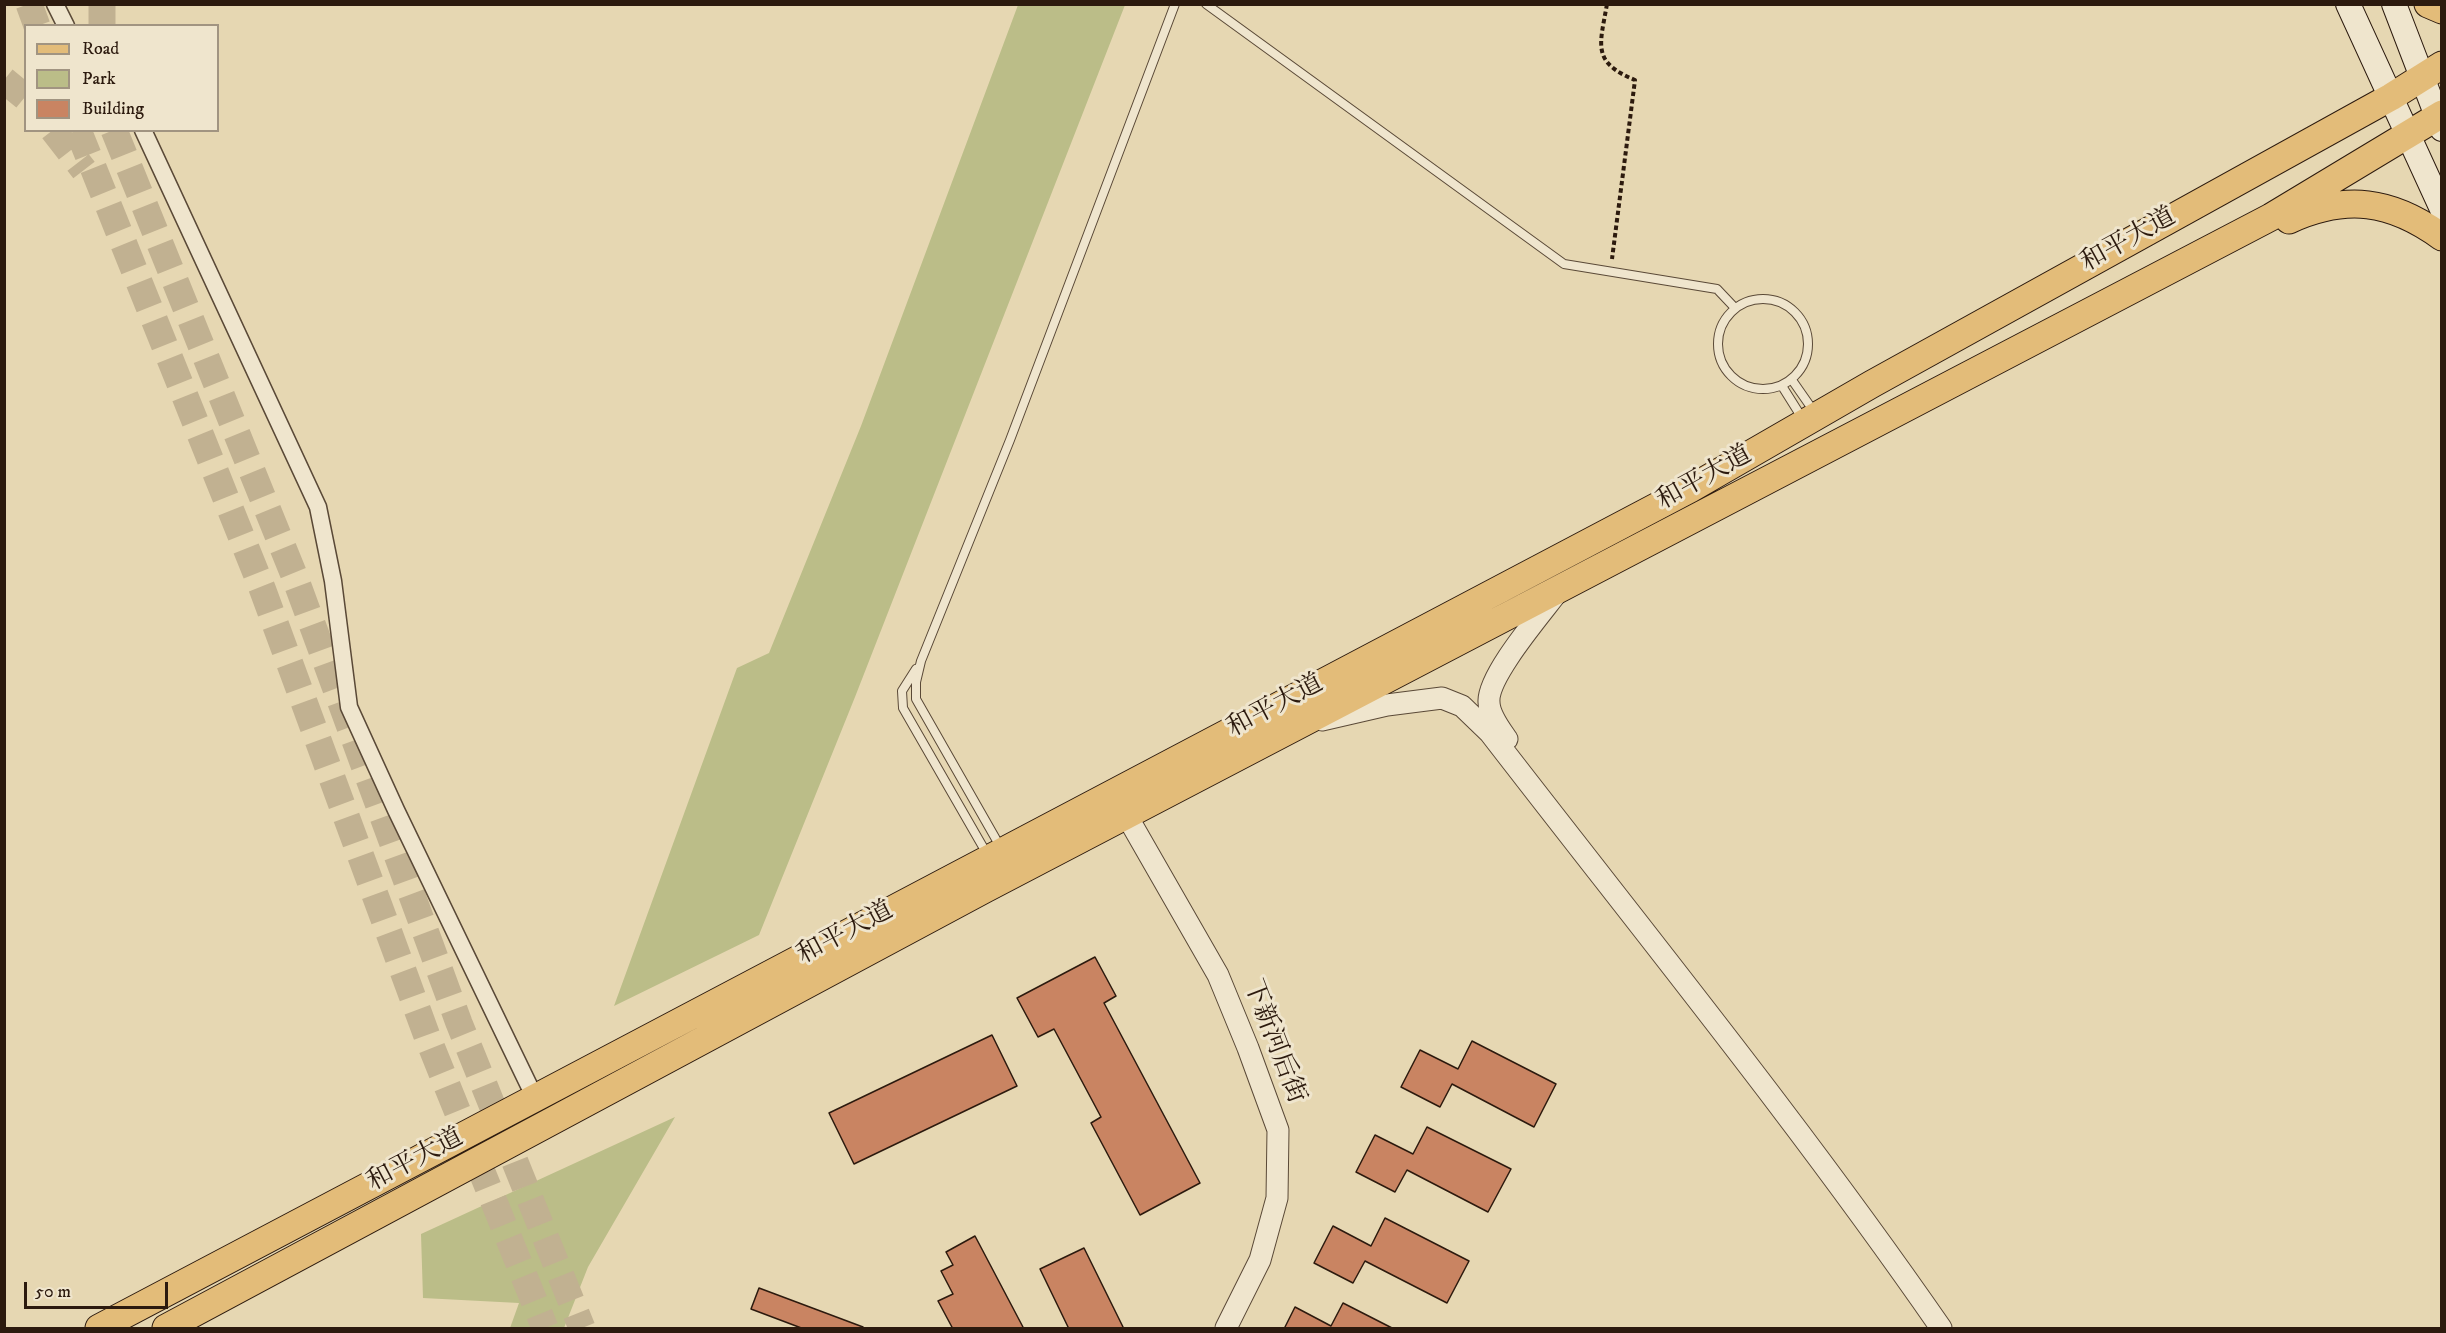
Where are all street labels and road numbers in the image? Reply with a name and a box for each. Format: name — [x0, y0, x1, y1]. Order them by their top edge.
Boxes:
street label: 和平大道 — [2076, 202, 2182, 280]
street label: 和平大道 — [1652, 440, 1758, 518]
street label: 和平大道 — [1223, 669, 1329, 745]
street label: 和平大道 — [793, 896, 899, 972]
street label: 下新河后街 — [1235, 976, 1311, 1108]
street label: 和平大道 — [363, 1123, 469, 1199]

